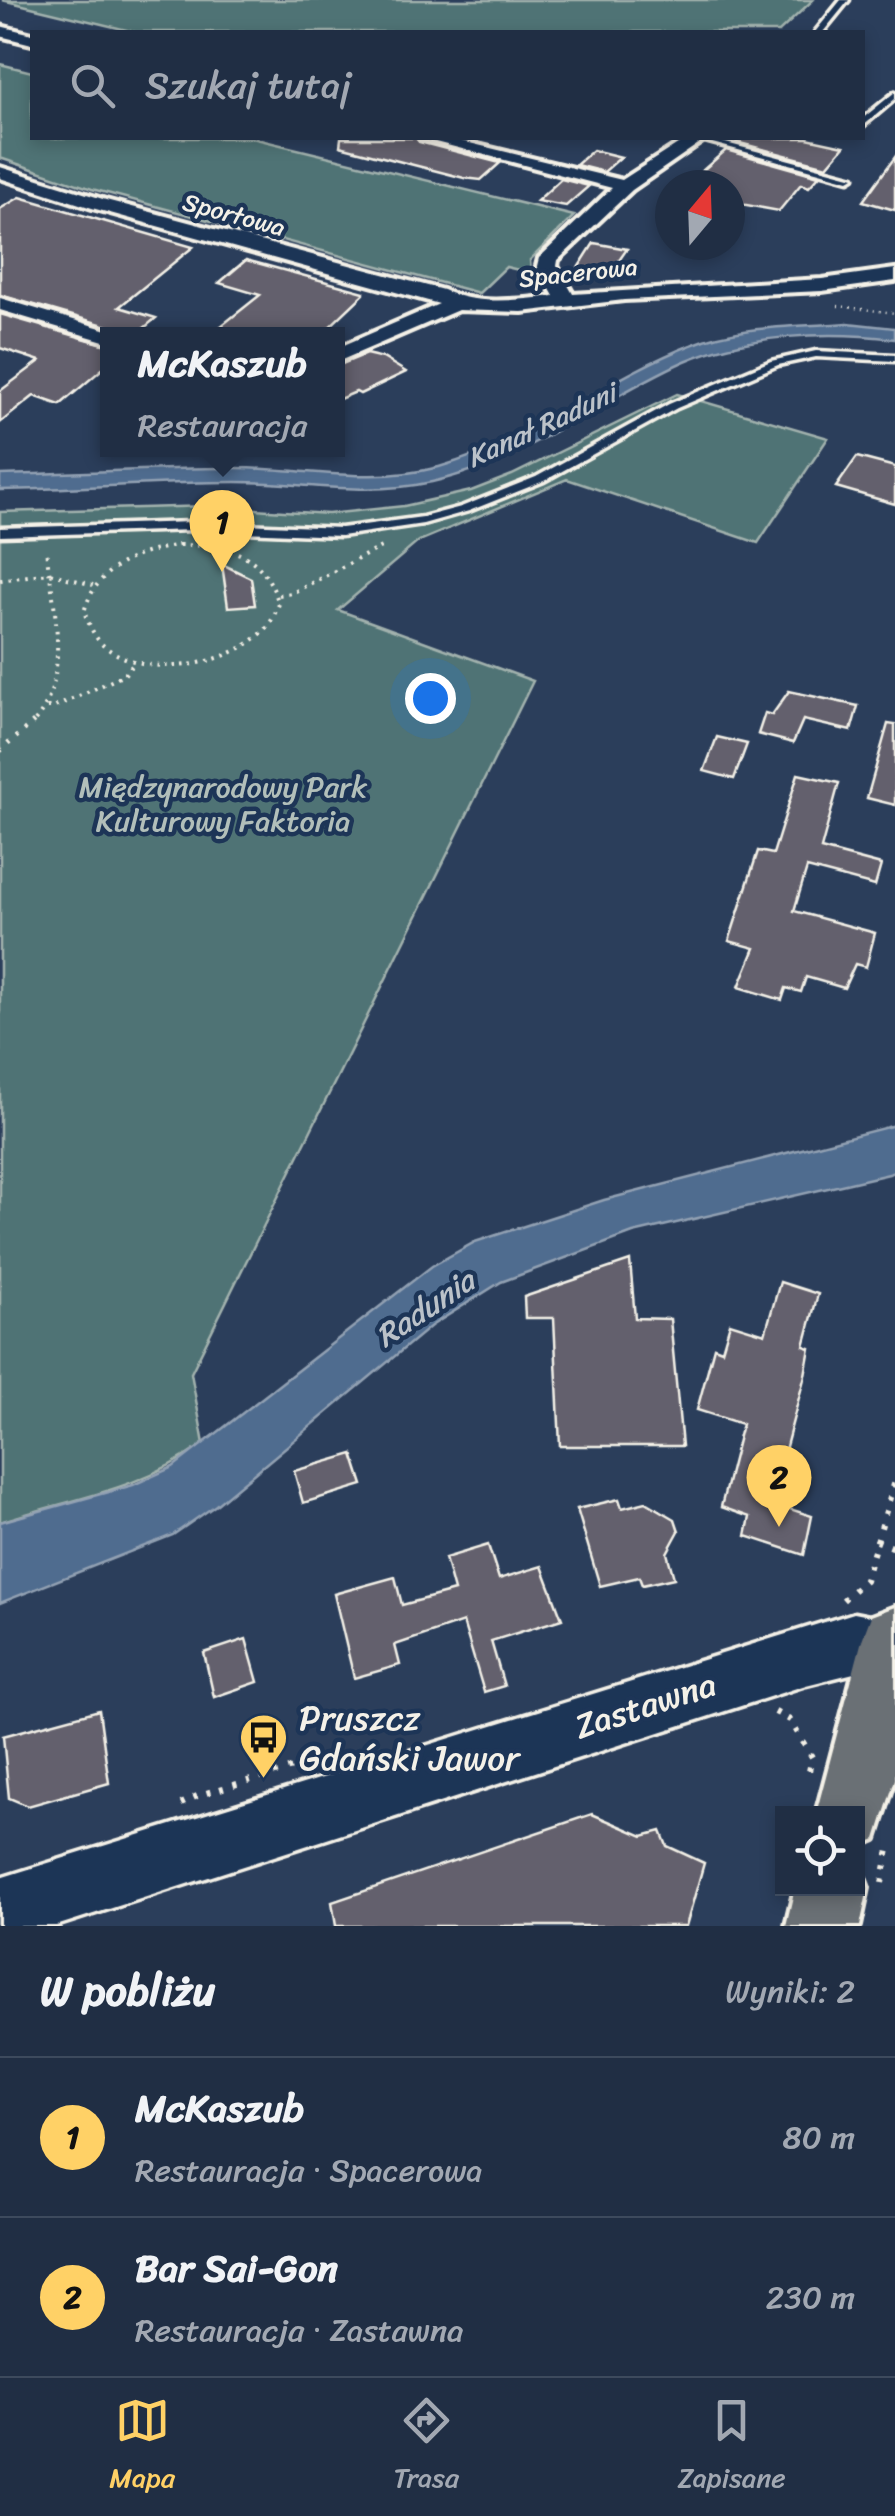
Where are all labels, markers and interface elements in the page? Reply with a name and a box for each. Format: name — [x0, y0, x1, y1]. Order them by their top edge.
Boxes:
search box — [30, 30, 865, 140]
text: Szukaj tutaj — [145, 52, 351, 119]
icon: search — [65, 58, 120, 113]
north arrow — [655, 170, 745, 260]
street label: Sportowa — [178, 179, 291, 250]
street label: Spacerowa — [516, 244, 640, 301]
popup — [100, 327, 345, 457]
text: McKaszub — [138, 330, 307, 397]
water label: Kanał Raduni — [458, 367, 629, 482]
text: Restauracja — [138, 397, 307, 454]
pin: 1 — [190, 490, 254, 572]
your location — [405, 673, 456, 724]
park label: Międzynarodowy Park Kulturowy Faktoria — [79, 760, 368, 848]
water label: Radunia — [363, 1252, 490, 1363]
pin: 2 — [746, 1444, 812, 1527]
street label: Zastawna — [566, 1653, 725, 1757]
place label: Pruszcz Gdański Jawor — [299, 1687, 522, 1789]
bus stop icon: Pruszcz Gdański Jawor — [238, 1712, 290, 1780]
map controls — [775, 1806, 865, 1896]
button: locate — [775, 1806, 865, 1896]
text: W pobliżu — [40, 1954, 215, 2028]
text: Wyniki: 2 — [725, 1963, 855, 2020]
text: McKaszub — [135, 2075, 304, 2142]
text: 1 — [66, 2109, 79, 2166]
text: 80 m — [783, 2109, 855, 2166]
text: Restauracja · Spacerowa — [135, 2142, 482, 2199]
text: Bar Sai-Gon — [135, 2235, 338, 2302]
text: 2 — [63, 2269, 82, 2326]
text: 230 m — [766, 2269, 855, 2326]
text: Restauracja · Zastawna — [135, 2302, 463, 2359]
tab: Mapa — [109, 2393, 175, 2502]
tab: Trasa — [393, 2393, 459, 2502]
tab: Zapisane — [677, 2393, 786, 2502]

